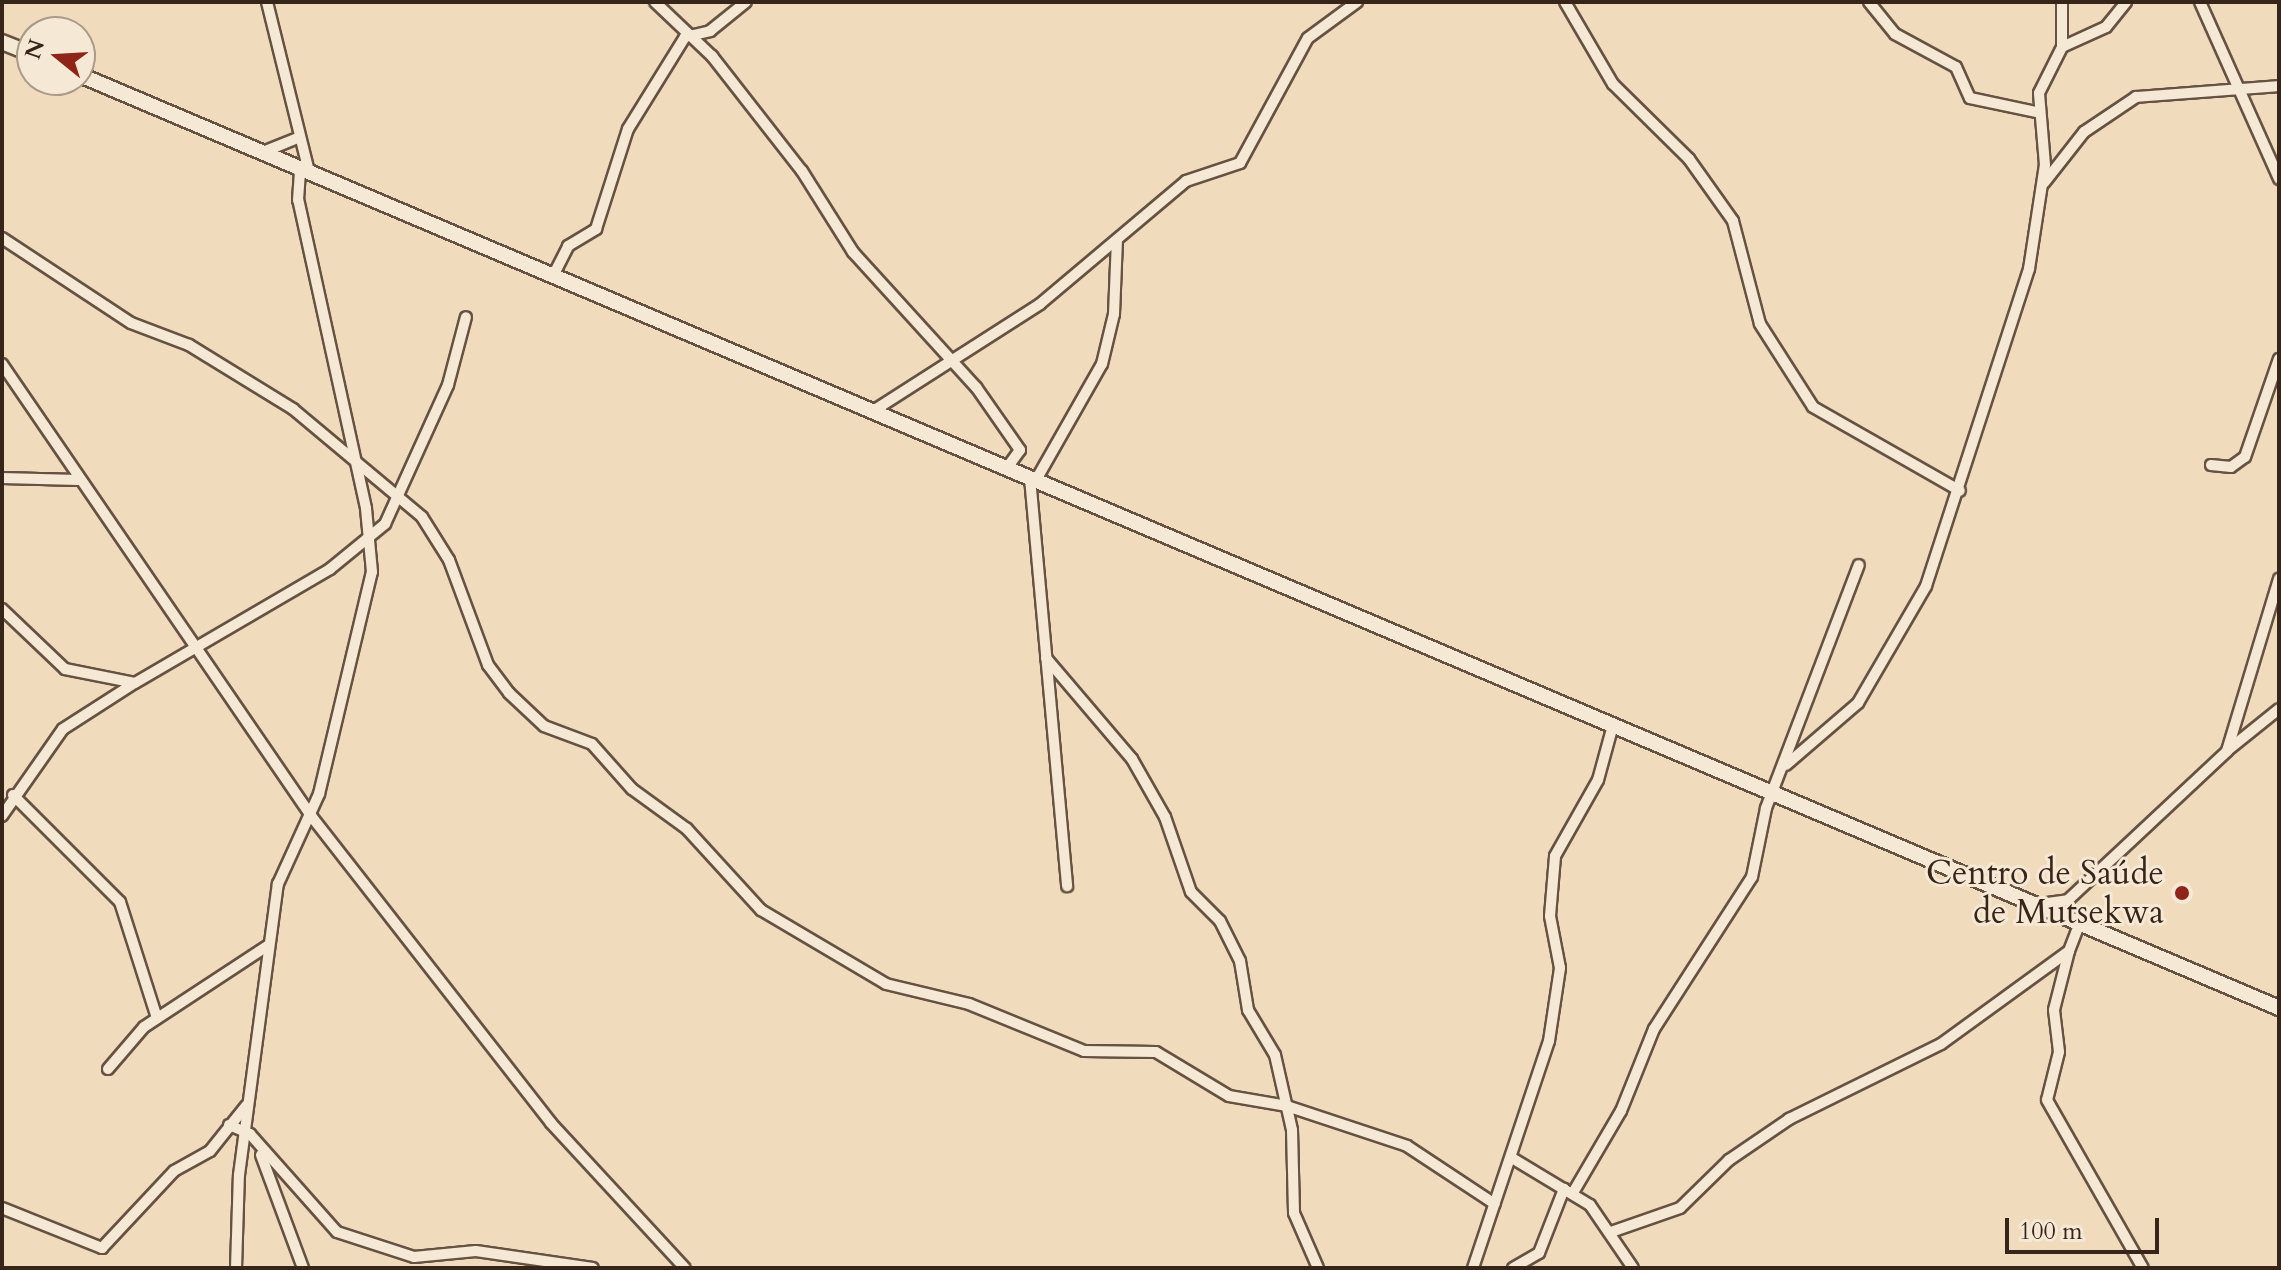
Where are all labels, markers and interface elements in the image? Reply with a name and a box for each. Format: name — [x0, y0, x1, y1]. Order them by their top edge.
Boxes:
north arrow — [16, 16, 96, 96]
text: N — [18, 35, 52, 63]
place label: Centro de Saúde de Mutsekwa — [1926, 853, 2164, 932]
marker: Centro de Saúde de Mutsekwa — [2171, 882, 2193, 904]
scale bar — [2009, 1202, 2163, 1252]
text: 100 m — [2019, 1215, 2083, 1248]

